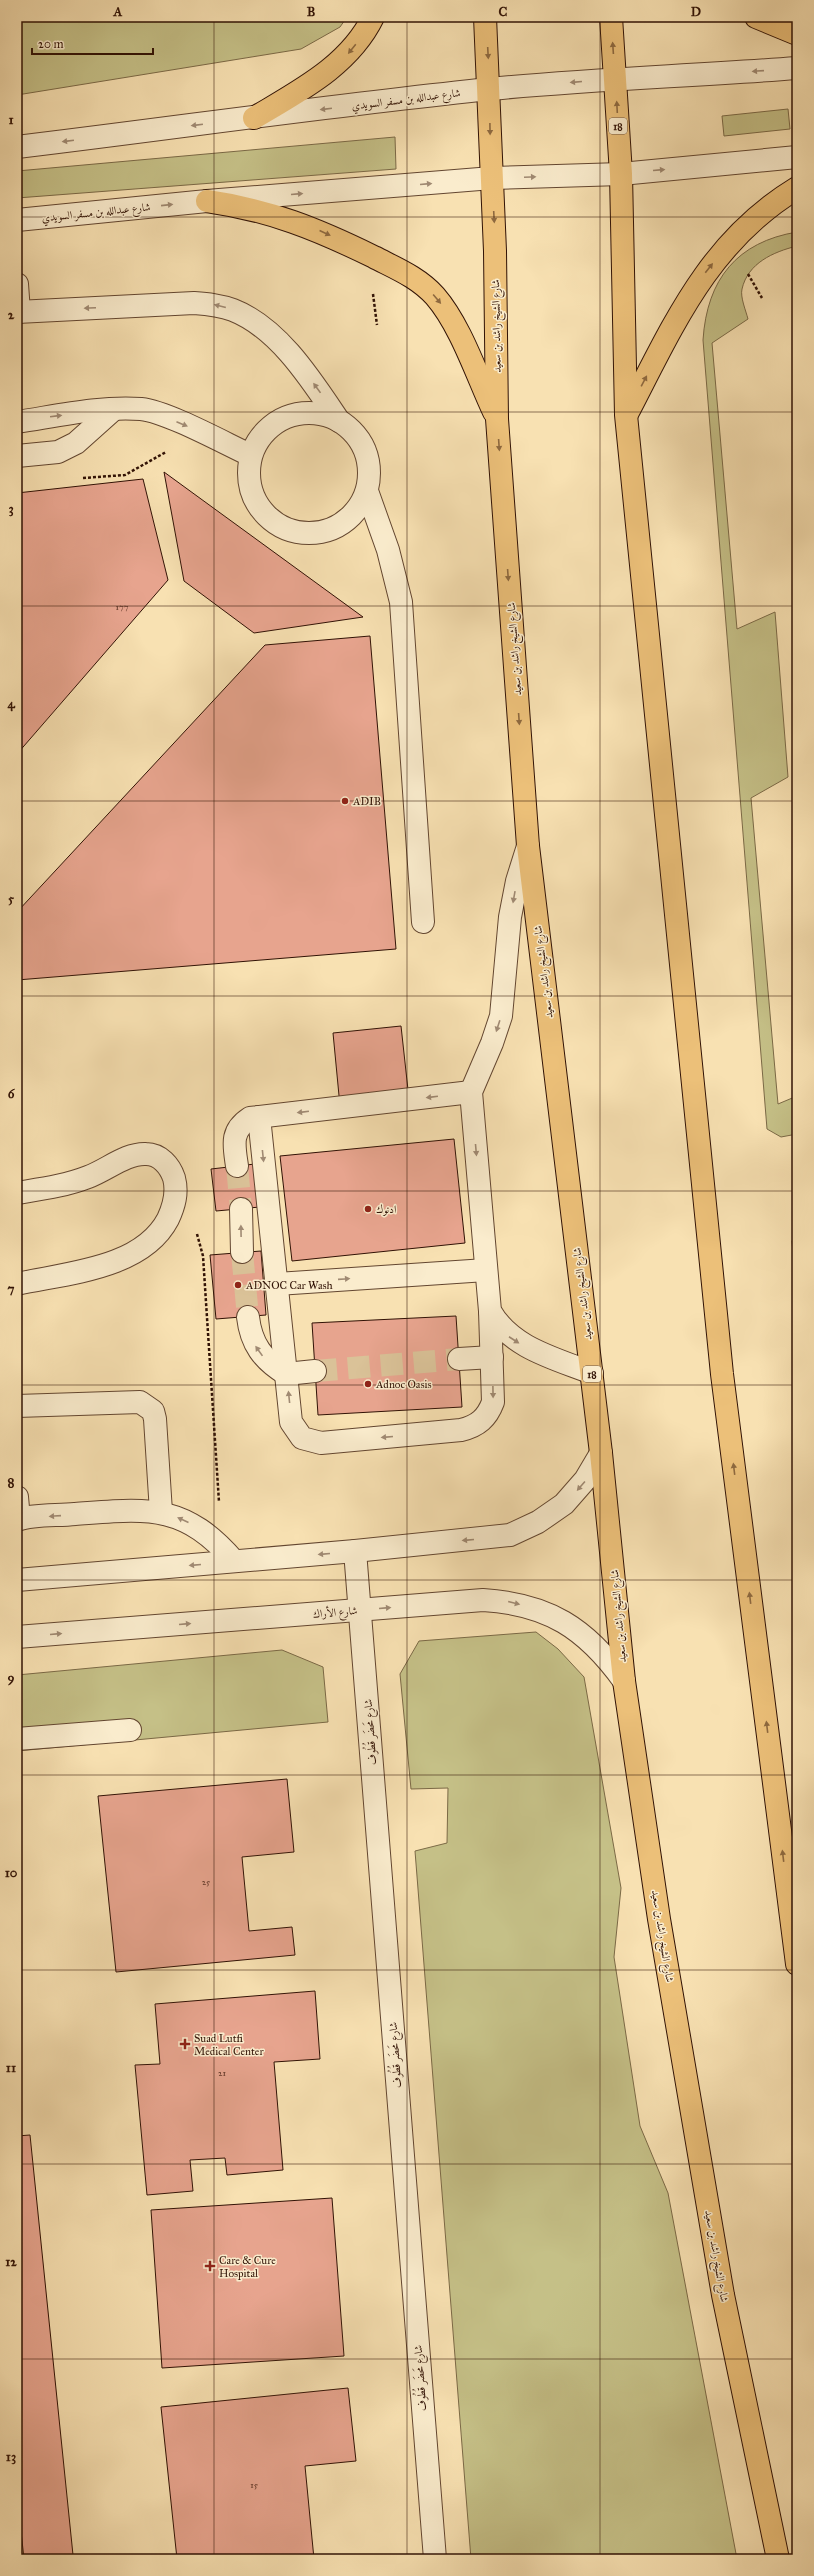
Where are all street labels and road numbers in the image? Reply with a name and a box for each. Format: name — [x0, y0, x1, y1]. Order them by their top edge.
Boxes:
street label: شارع عبدالله بن مسفر السويدي — [351, 86, 462, 116]
road number: 18 — [609, 118, 627, 134]
street label: شارع عبدالله بن مسفر السويدي — [41, 200, 152, 228]
street label: شارع الشيخ راشد بن سعيد — [489, 279, 508, 373]
street label: شارع الشيخ راشد بن سعيد — [505, 602, 528, 696]
street label: شارع الشيخ راشد بن سعيد — [531, 924, 560, 1019]
street label: شارع الشيخ راشد بن سعيد — [570, 1246, 599, 1341]
road number: 18 — [583, 1366, 601, 1382]
street label: شارع الشيخ راشد بن سعيد — [608, 1569, 633, 1663]
street label: شارع الأراك — [312, 1602, 358, 1624]
street label: شارع مَحضَر قُطُوف — [359, 1698, 382, 1766]
street label: شارع الشيخ راشد بن سعيد — [645, 1889, 676, 1984]
street label: شارع مَحضَر قُطُوف — [384, 2021, 407, 2089]
street label: شارع الشيخ راشد بن سعيد — [698, 2209, 731, 2304]
street label: شارع مَحضَر قُطُوف — [409, 2344, 432, 2412]

